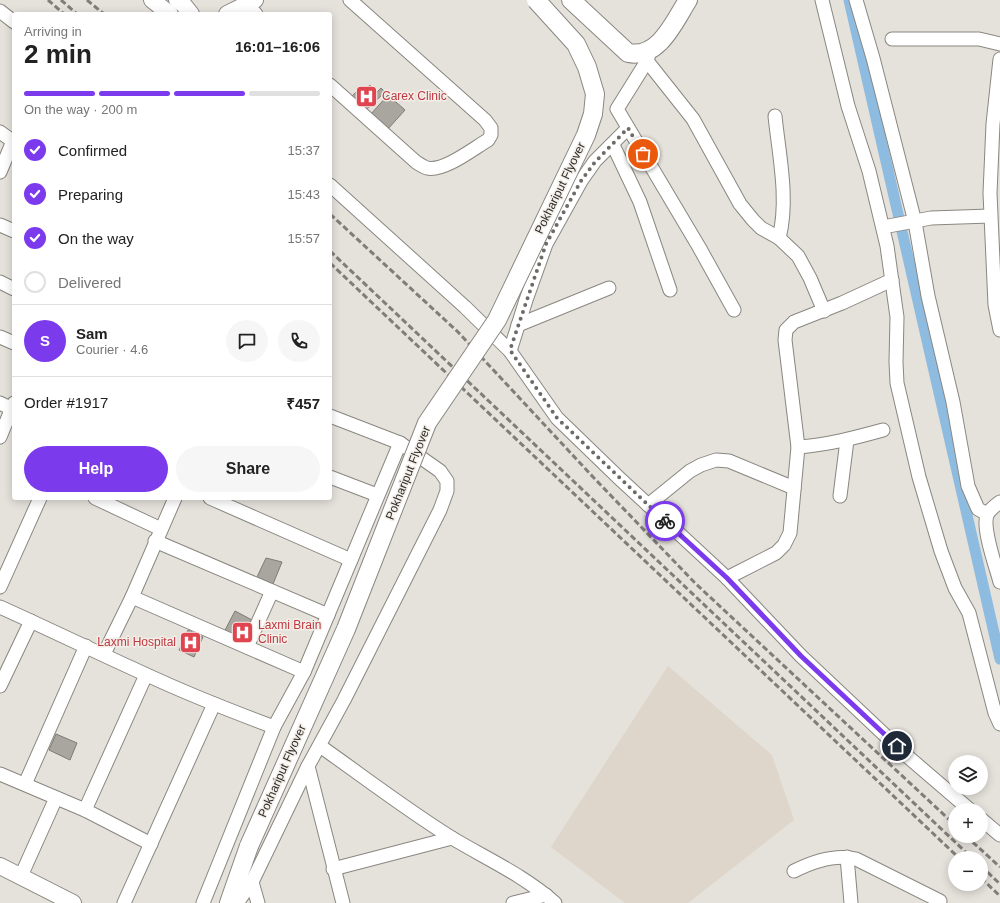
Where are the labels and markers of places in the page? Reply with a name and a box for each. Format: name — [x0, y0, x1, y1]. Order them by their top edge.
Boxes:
hospital icon: Carex Clinic — [353, 83, 379, 109]
place label: Carex Clinic — [382, 89, 447, 103]
pin — [626, 137, 660, 171]
place label: Laxmi Brain Clinic — [258, 618, 321, 646]
hospital icon: Laxmi Brain Clinic — [229, 619, 255, 645]
hospital icon: Laxmi Hospital — [178, 629, 204, 655]
place label: Laxmi Hospital — [97, 635, 176, 649]
pin — [880, 729, 914, 763]

